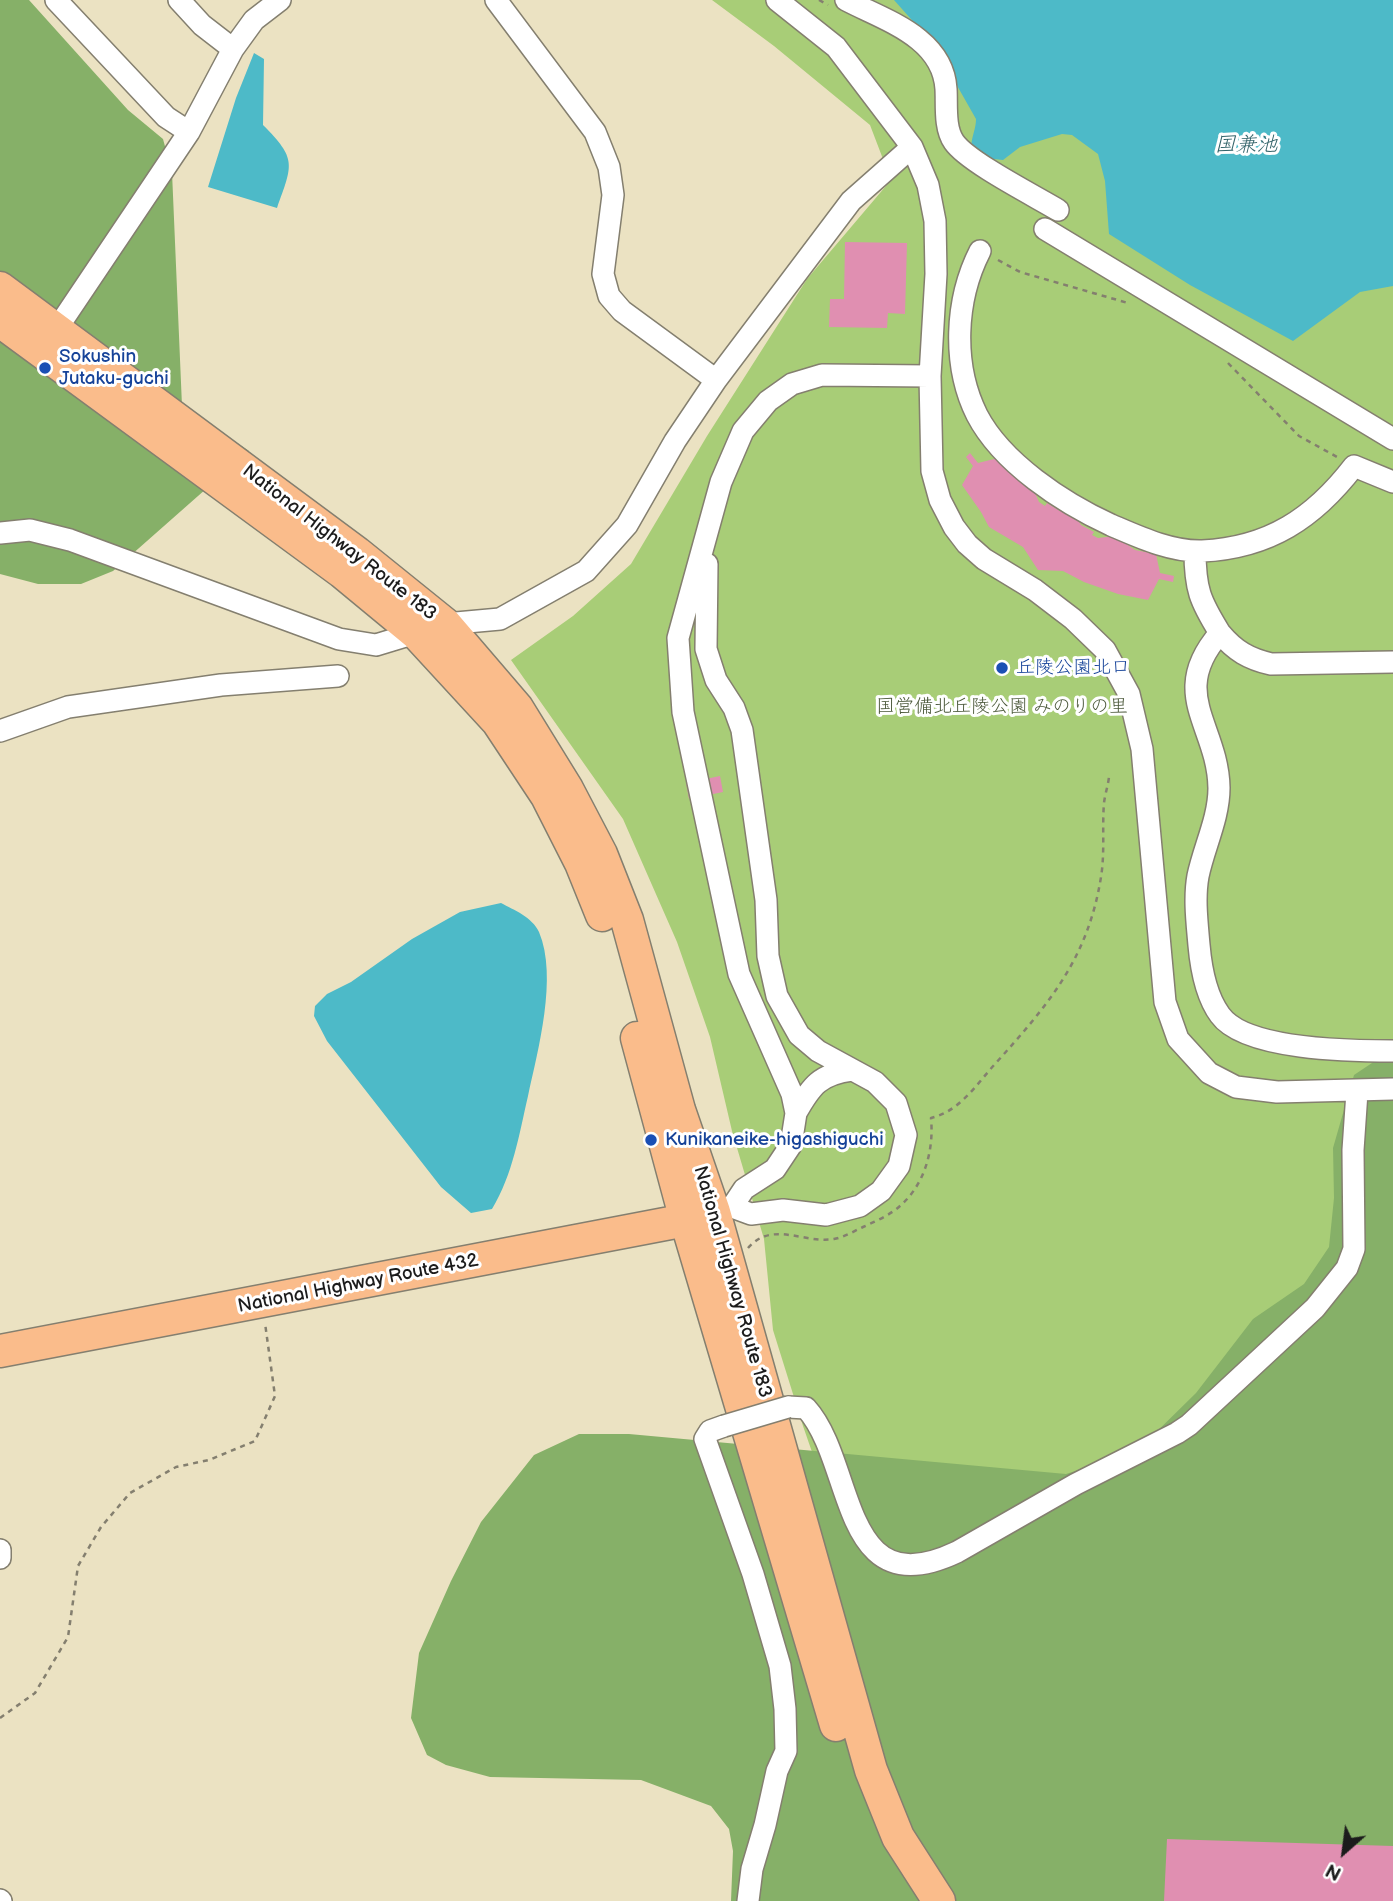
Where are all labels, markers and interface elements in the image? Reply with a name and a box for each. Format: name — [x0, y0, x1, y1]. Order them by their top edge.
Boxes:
water label: 国兼池 — [1215, 133, 1277, 159]
place label: Sokushin Jutaku-guchi — [59, 346, 169, 390]
marker: Sokushin Jutaku-guchi — [37, 360, 53, 376]
street label: National Highway Route 183 — [237, 460, 441, 626]
place label: 丘陵公園北口 — [1016, 657, 1130, 679]
marker: 丘陵公園北口 — [994, 660, 1010, 676]
park label: 国営備北丘陵公園 みのりの里 — [876, 696, 1128, 718]
place label: Kunikaneike-higashiguchi — [665, 1129, 884, 1151]
marker: Kunikaneike-higashiguchi — [643, 1132, 659, 1148]
street label: National Highway Route 183 — [688, 1163, 776, 1401]
street label: National Highway Route 432 — [236, 1249, 480, 1319]
north arrow — [1309, 1817, 1379, 1887]
text: N — [1322, 1857, 1346, 1884]

